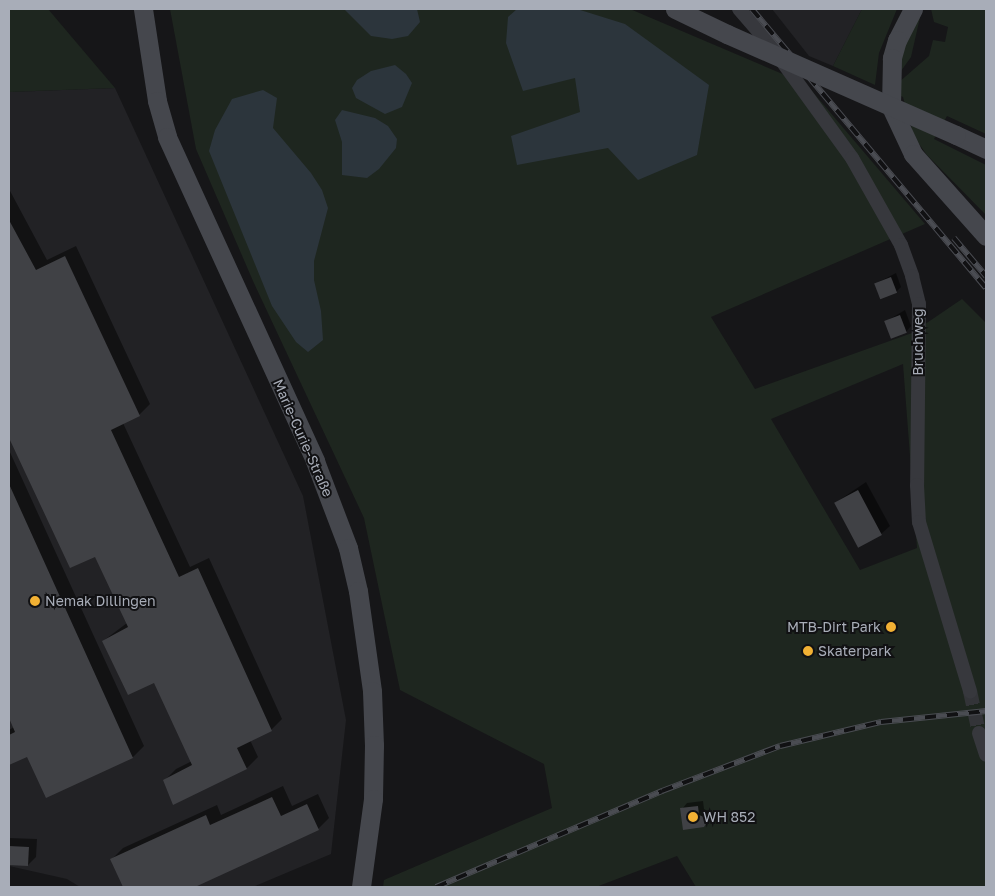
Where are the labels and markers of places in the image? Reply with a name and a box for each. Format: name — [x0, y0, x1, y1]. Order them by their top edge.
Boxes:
place label: Nemak Dillingen — [45, 593, 156, 609]
marker: Nemak Dillingen — [29, 595, 41, 607]
place label: MTB-Dirt Park — [787, 619, 881, 635]
marker: MTB-Dirt Park — [885, 621, 897, 633]
place label: Skaterpark — [818, 643, 892, 659]
marker: Skaterpark — [802, 645, 814, 657]
place label: WH 852 — [703, 809, 755, 825]
marker: WH 852 — [687, 811, 699, 823]

